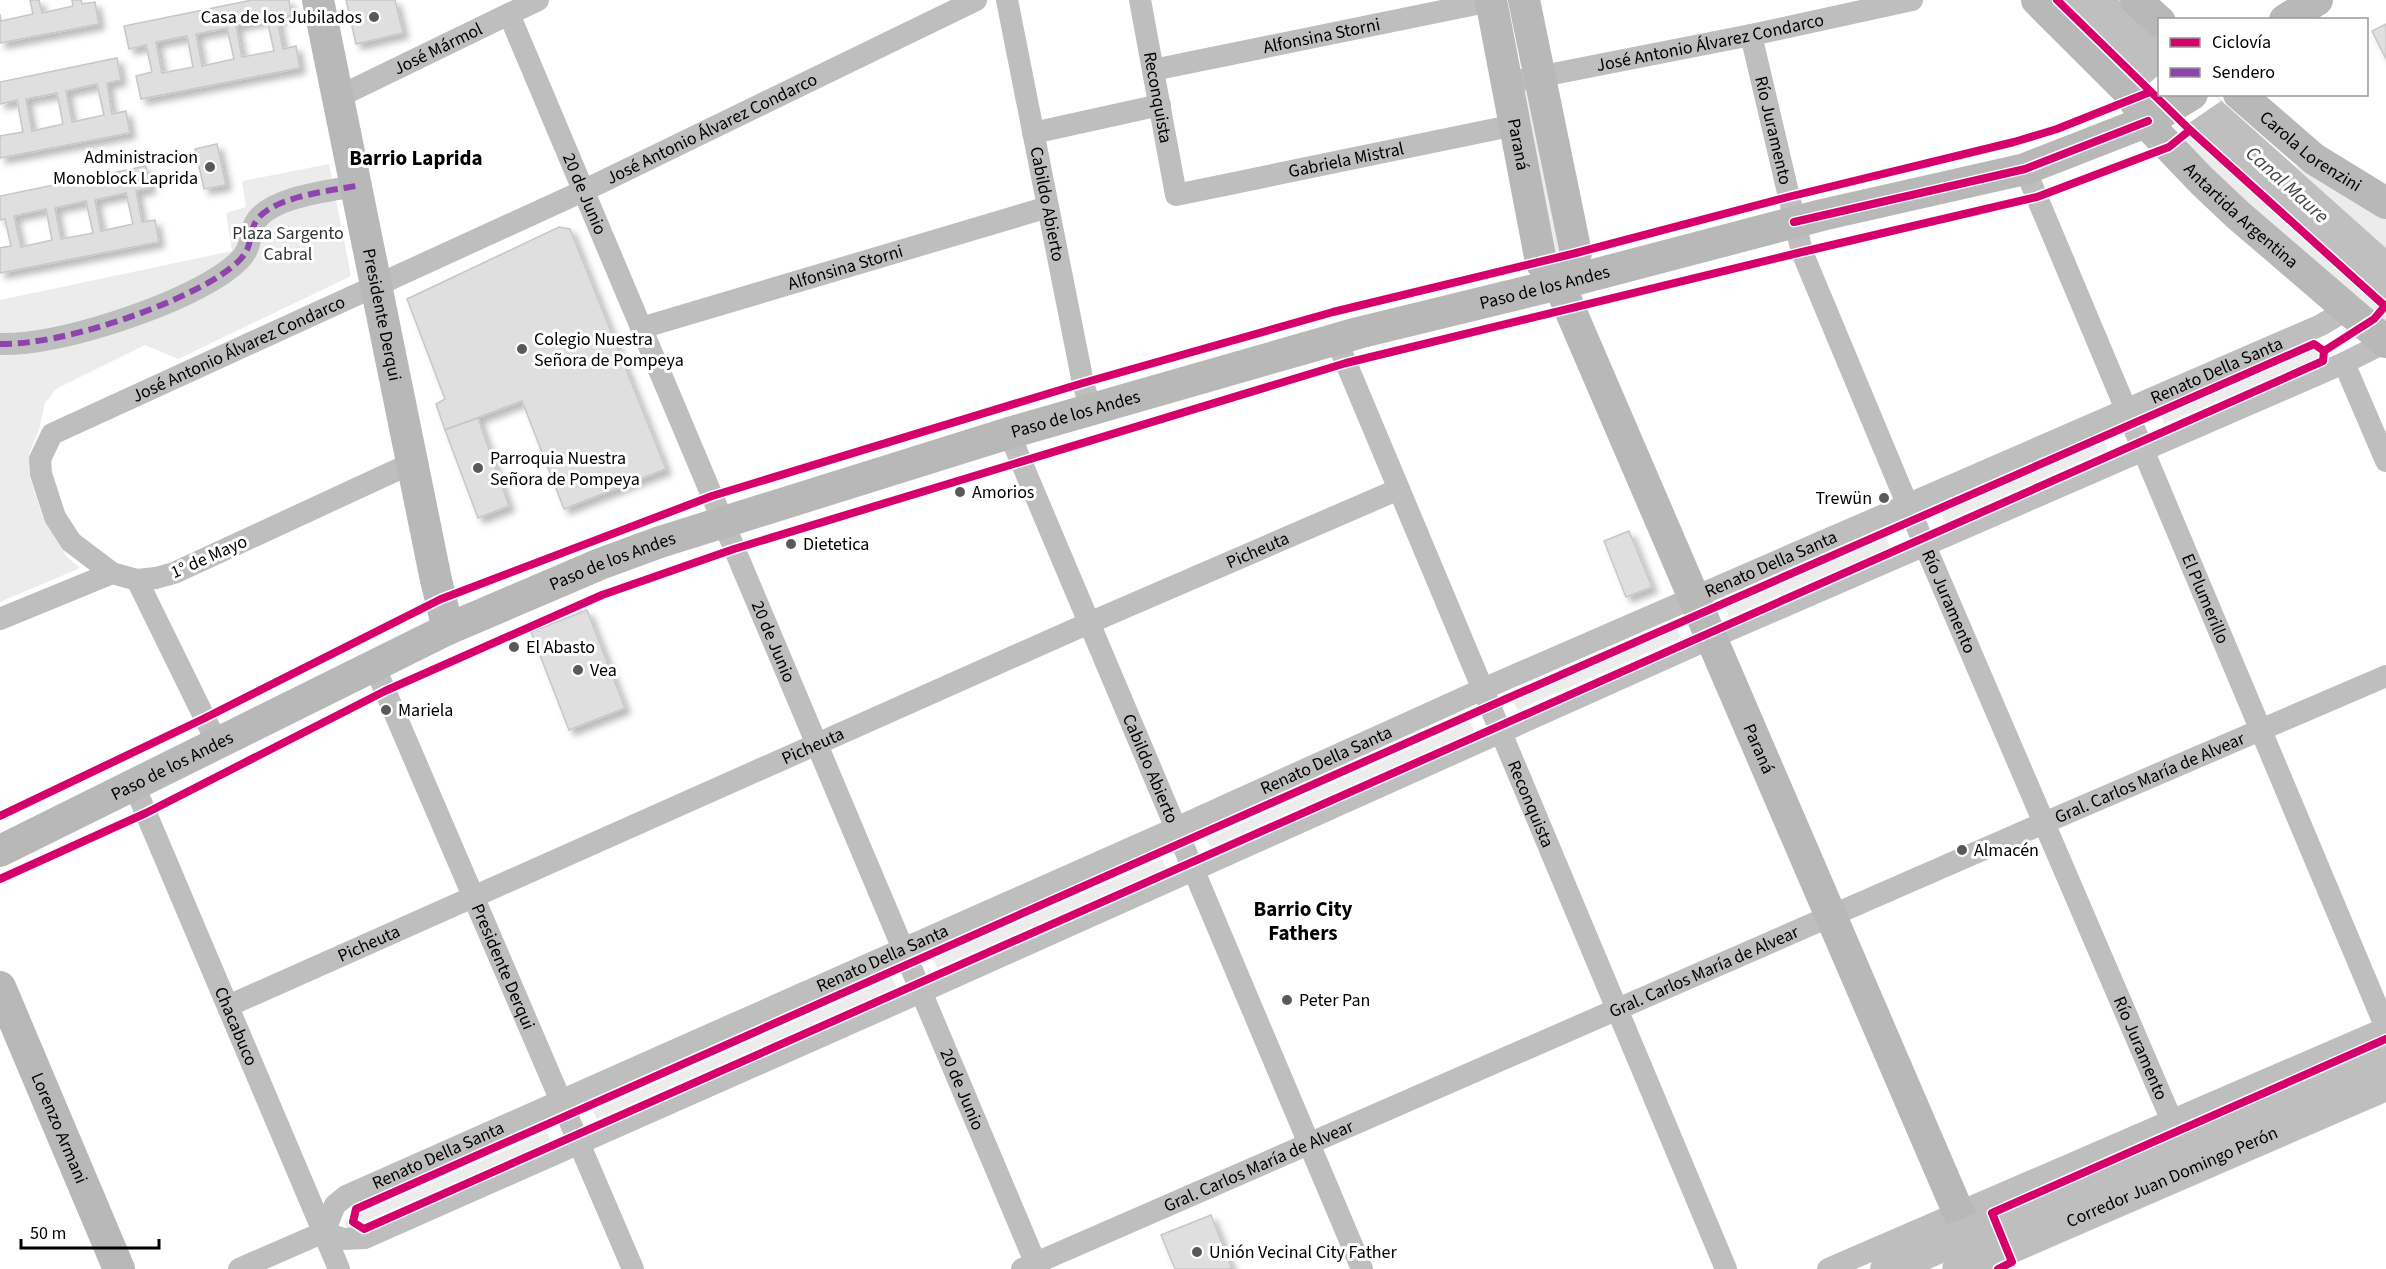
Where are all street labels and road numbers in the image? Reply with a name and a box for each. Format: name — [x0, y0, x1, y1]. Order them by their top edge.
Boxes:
street label: José Antonio Álvarez Condarco — [1594, 7, 1826, 78]
street label: Alfonsina Storni — [1261, 11, 1382, 60]
street label: José Mármol — [389, 16, 487, 81]
street label: Reconquista — [1137, 50, 1179, 145]
street label: José Antonio Álvarez Condarco — [602, 67, 821, 190]
street label: Río Juramento — [1749, 74, 1798, 187]
street label: Carola Lorenzini — [2254, 105, 2366, 198]
street label: Paraná — [1501, 116, 1536, 172]
street label: Gabriela Mistral — [1286, 136, 1406, 184]
street label: Cabildo Abierto — [1024, 144, 1071, 264]
street label: 20 de Junio — [556, 149, 613, 238]
street label: Antartida Argentina — [2178, 157, 2304, 274]
street label: Alfonsina Storni — [785, 238, 906, 296]
street label: Presidente Derqui — [356, 246, 408, 383]
street label: Paso de los Andes — [1477, 259, 1612, 315]
street label: José Antonio Álvarez Condarco — [128, 289, 349, 408]
street label: Renato Della Santa — [2146, 331, 2287, 410]
street label: Paso de los Andes — [1008, 384, 1143, 444]
street label: Renato Della Santa — [1701, 524, 1841, 604]
street label: Paso de los Andes — [545, 525, 679, 597]
street label: Picheuta — [1222, 526, 1293, 575]
street label: 1° de Mayo — [167, 529, 251, 585]
street label: Río Juramento — [1916, 546, 1982, 657]
street label: El Plumerillo — [2175, 550, 2236, 648]
street label: 20 de Junio — [745, 597, 802, 686]
street label: Cabildo Abierto — [1116, 710, 1185, 827]
street label: Renato Della Santa — [1256, 719, 1396, 801]
street label: Paraná — [1737, 720, 1781, 778]
street label: Picheuta — [777, 721, 848, 771]
street label: Paso de los Andes — [107, 725, 237, 807]
street label: Gral. Carlos María de Alvear — [2051, 725, 2249, 830]
street label: Reconquista — [1501, 756, 1560, 851]
street label: Presidente Derqui — [465, 900, 541, 1033]
street label: Renato Della Santa — [812, 918, 952, 998]
street label: Picheuta — [333, 919, 404, 968]
street label: Gral. Carlos María de Alvear — [1605, 919, 1803, 1024]
street label: Chacabuco — [208, 983, 264, 1070]
street label: Río Juramento — [2107, 992, 2174, 1104]
street label: 20 de Junio — [934, 1045, 991, 1134]
street label: Lorenzo Armani — [25, 1069, 94, 1187]
street label: Gral. Carlos María de Alvear — [1160, 1113, 1358, 1218]
street label: Renato Della Santa — [368, 1115, 508, 1195]
street label: Corredor Juan Domingo Perón — [2062, 1120, 2282, 1234]

